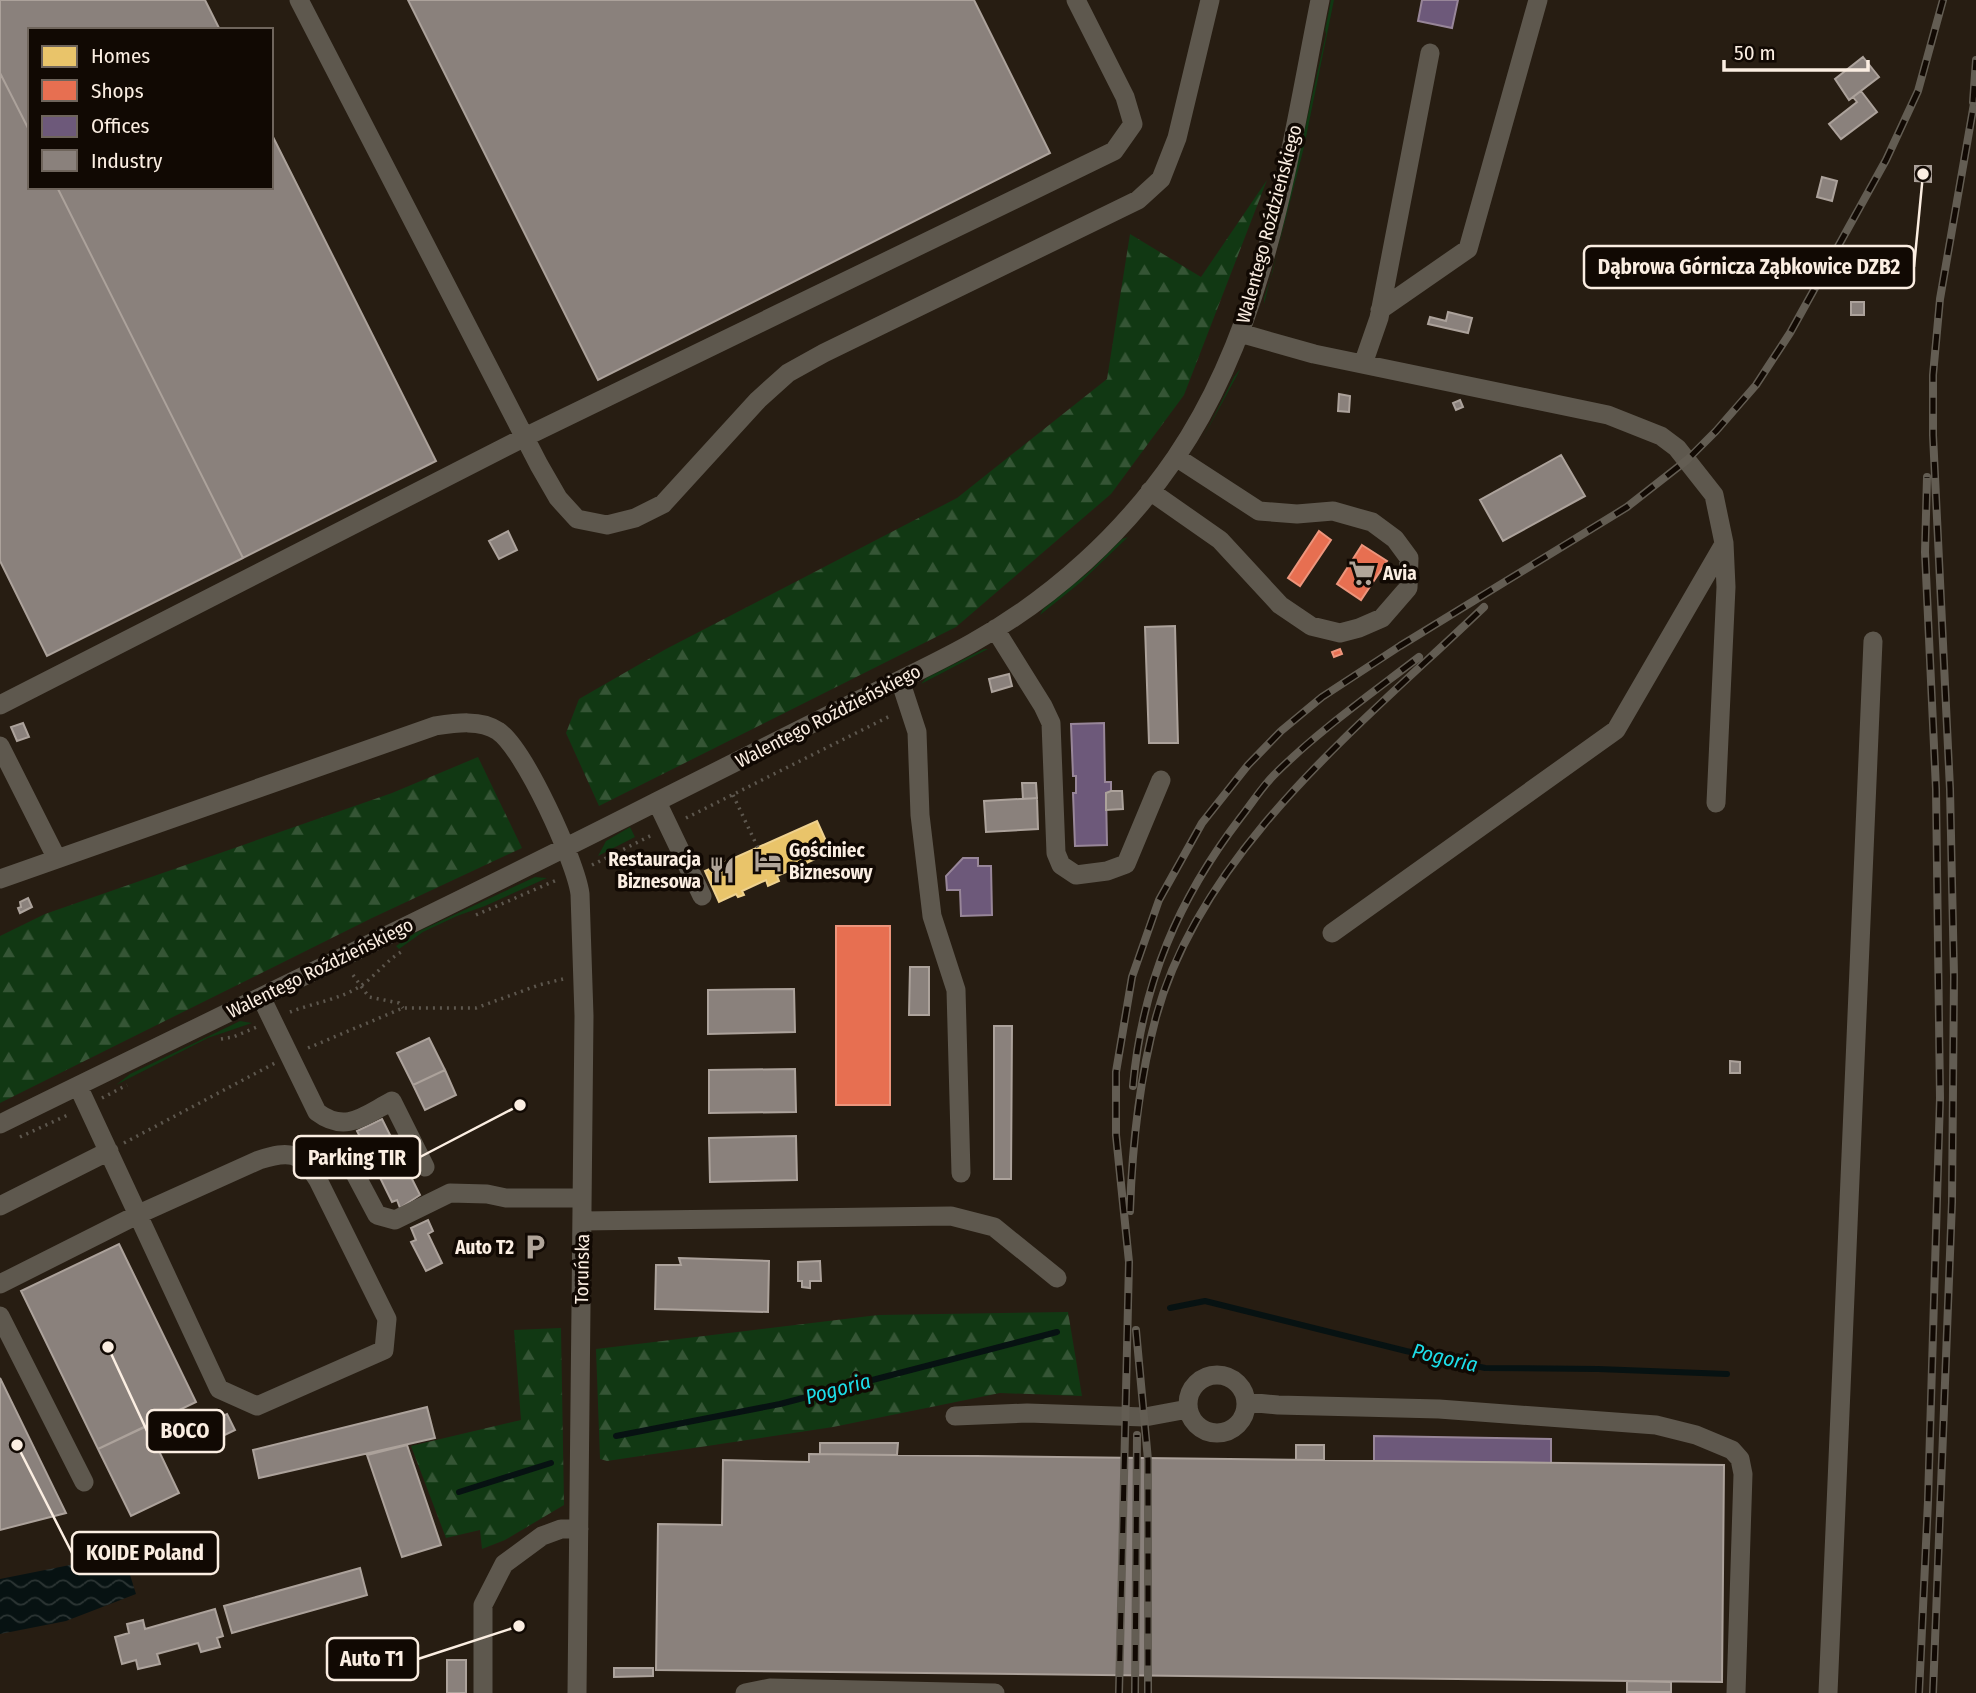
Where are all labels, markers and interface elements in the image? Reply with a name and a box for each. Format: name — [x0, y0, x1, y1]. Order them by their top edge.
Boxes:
legend — [28, 28, 273, 189]
scale bar — [1724, 28, 1868, 72]
text: 50 m — [1734, 40, 1776, 66]
text: Homes — [91, 43, 150, 69]
text: Shops — [91, 78, 144, 104]
text: Offices — [91, 113, 150, 139]
street label: Walentego Roździeńskiego — [1231, 122, 1307, 326]
text: Industry — [91, 148, 163, 174]
callout: Dąbrowa Górnicza Ząbkowice DZB2 — [1584, 246, 1914, 288]
text: Dąbrowa Górnicza Ząbkowice DZB2 — [1598, 254, 1900, 280]
supermarket icon: Avia — [1347, 558, 1377, 588]
place label: Avia — [1382, 562, 1417, 585]
street label: Walentego Roździeńskiego — [732, 659, 924, 773]
place label: Gościniec Biznesowy — [789, 839, 874, 884]
hotel icon: Gościniec Biznesowy — [753, 846, 783, 876]
place label: Restauracja Biznesowa — [608, 848, 701, 893]
restaurant icon: Restauracja Biznesowa — [707, 855, 737, 885]
street label: Walentego Roździeńskiego — [223, 913, 417, 1023]
callout: Parking TIR — [294, 1136, 420, 1178]
text: Parking TIR — [308, 1145, 406, 1171]
parking icon: Auto T2 — [520, 1232, 550, 1262]
street label: Toruńska — [570, 1234, 594, 1304]
place label: Auto T2 — [454, 1236, 514, 1259]
water label: Pogoria — [1410, 1338, 1480, 1378]
water label: Pogoria — [802, 1368, 874, 1410]
callout: BOCO — [147, 1410, 224, 1452]
text: BOCO — [161, 1418, 209, 1444]
callout: KOIDE Poland — [72, 1532, 218, 1574]
text: KOIDE Poland — [86, 1540, 204, 1566]
callout: Auto T1 — [327, 1638, 418, 1680]
text: Auto T1 — [339, 1646, 404, 1672]

